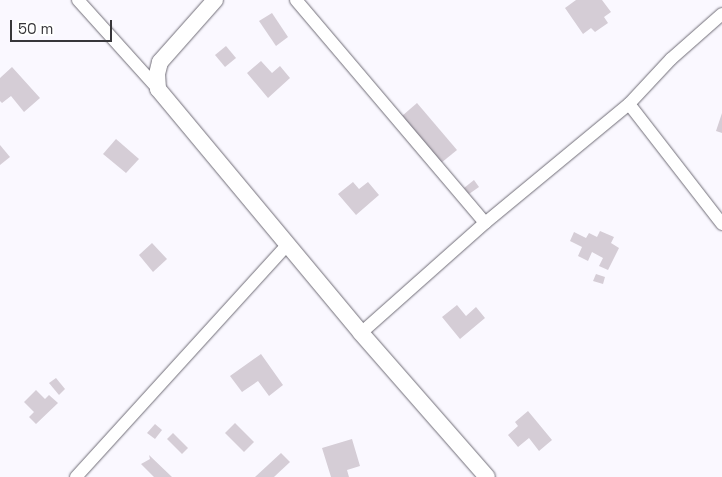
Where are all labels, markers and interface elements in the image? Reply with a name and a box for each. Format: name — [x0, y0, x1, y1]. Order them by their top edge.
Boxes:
scale bar — [12, 10, 115, 42]
text: 50 m — [18, 19, 53, 38]

